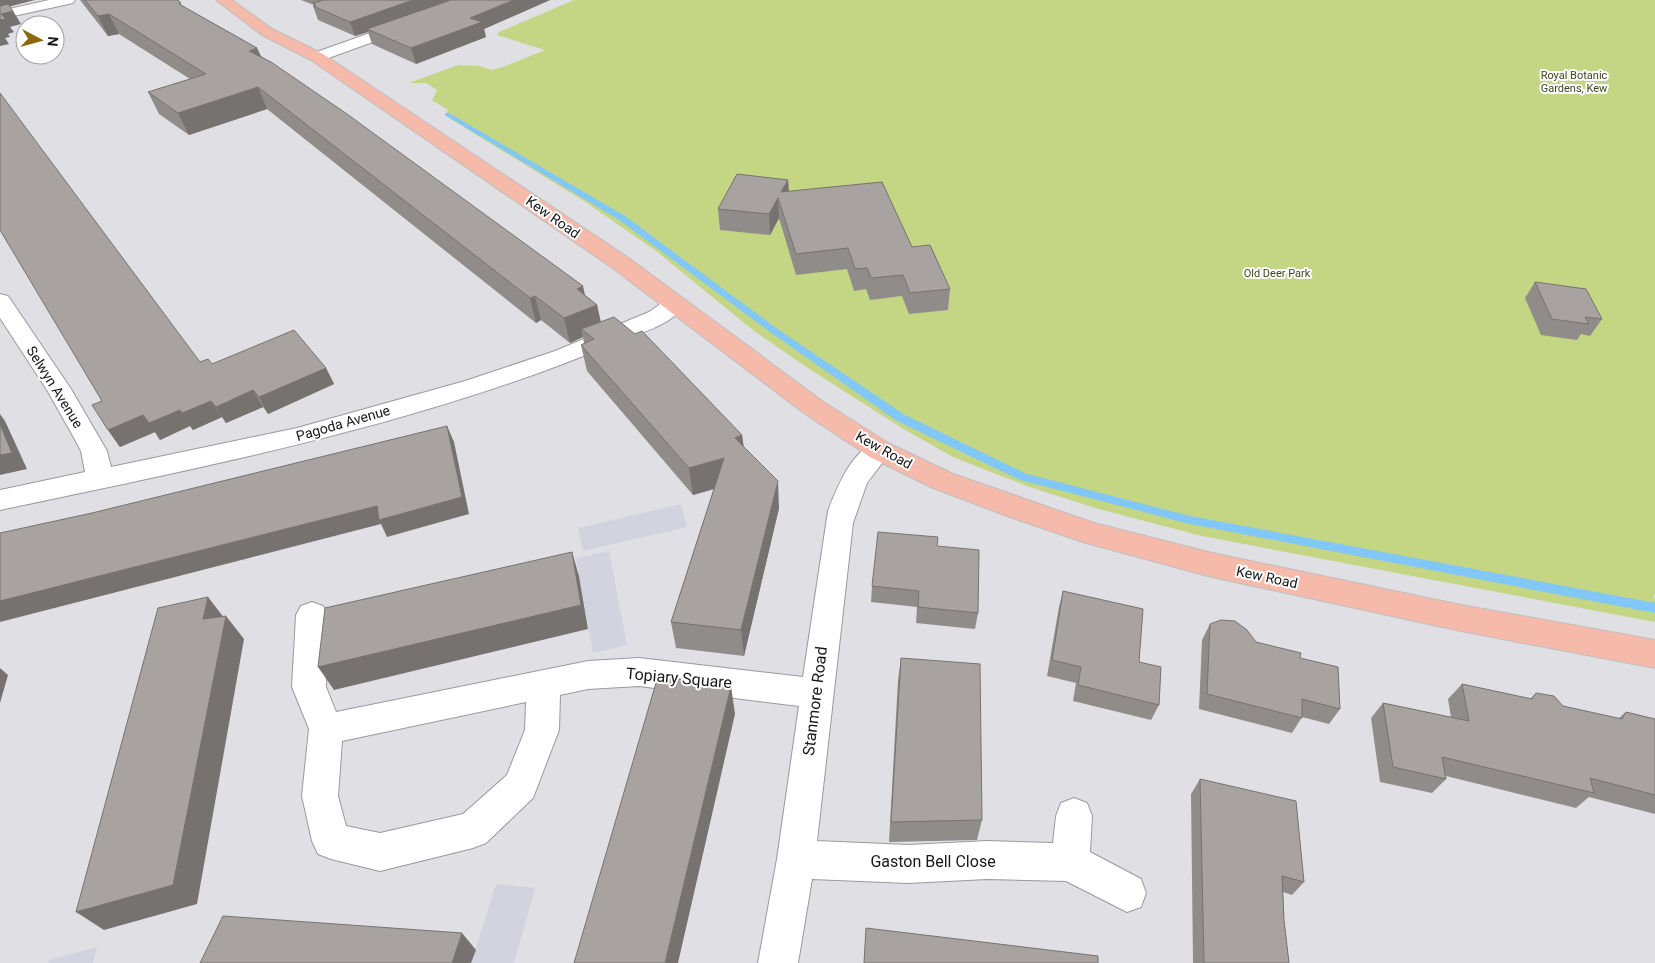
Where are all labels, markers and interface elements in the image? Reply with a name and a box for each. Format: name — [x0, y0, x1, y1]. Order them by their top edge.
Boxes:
north arrow — [15, 15, 65, 65]
text: N — [44, 36, 61, 47]
park label: Royal Botanic Gardens, Kew — [1541, 69, 1608, 95]
street label: Kew Road — [523, 193, 583, 241]
park label: Old Deer Park — [1244, 267, 1311, 280]
street label: Selwyn Avenue — [23, 343, 87, 431]
street label: Pagoda Avenue — [294, 402, 392, 444]
street label: Kew Road — [853, 428, 915, 472]
street label: Kew Road — [1235, 563, 1299, 591]
street label: Stanmore Road — [799, 645, 831, 757]
street label: Topiary Square — [625, 664, 733, 692]
street label: Gaston Bell Close — [870, 852, 996, 871]

